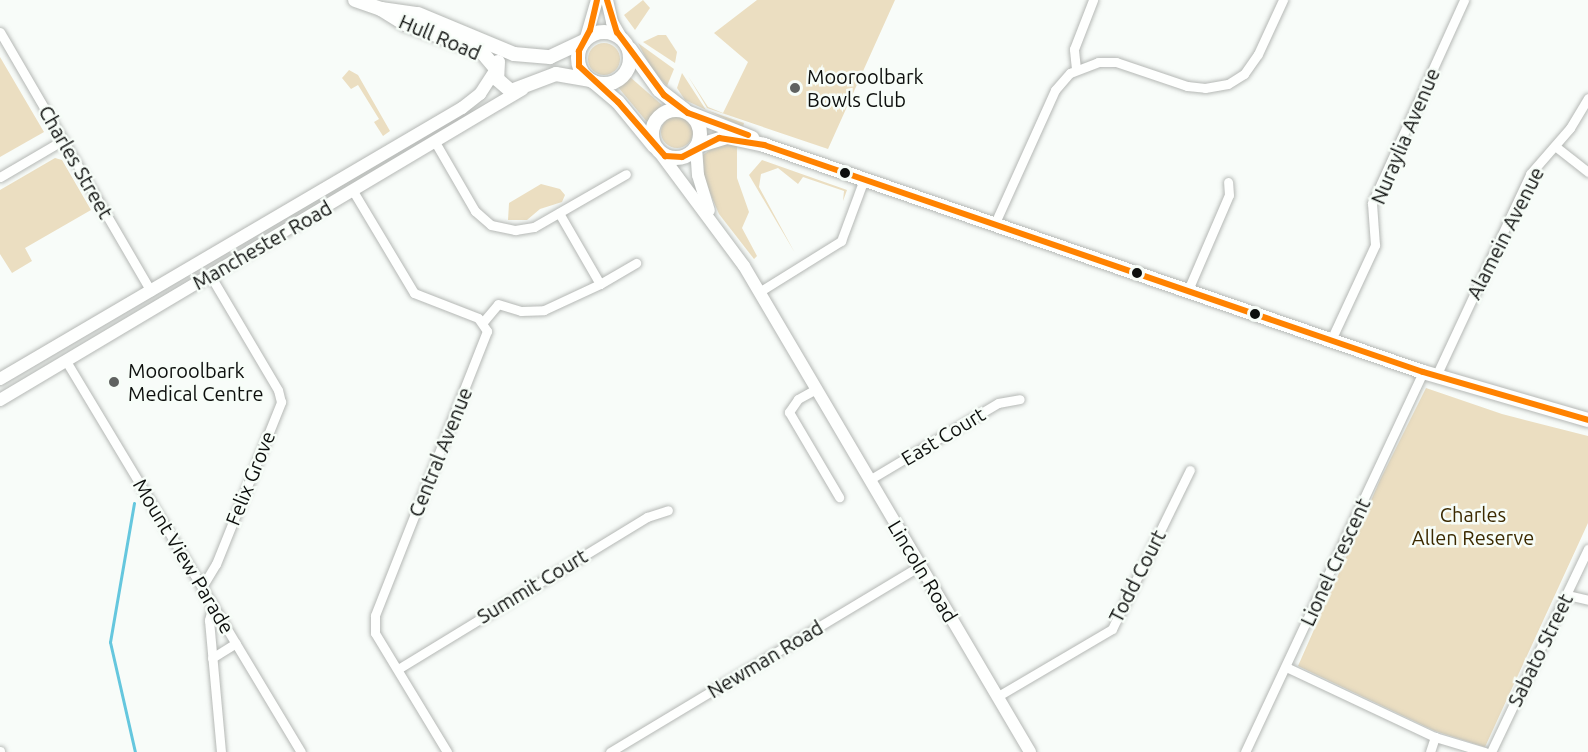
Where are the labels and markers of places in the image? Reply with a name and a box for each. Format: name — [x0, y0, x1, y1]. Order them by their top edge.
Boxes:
place label: Mooroolbark Bowls Club — [807, 64, 924, 111]
marker: Mooroolbark Bowls Club — [788, 81, 802, 95]
unlabelled marker — [839, 167, 851, 179]
unlabelled marker — [1131, 267, 1143, 279]
unlabelled marker — [1249, 308, 1261, 320]
place label: Mooroolbark Medical Centre — [128, 358, 263, 405]
marker: Mooroolbark Medical Centre — [105, 373, 123, 391]

